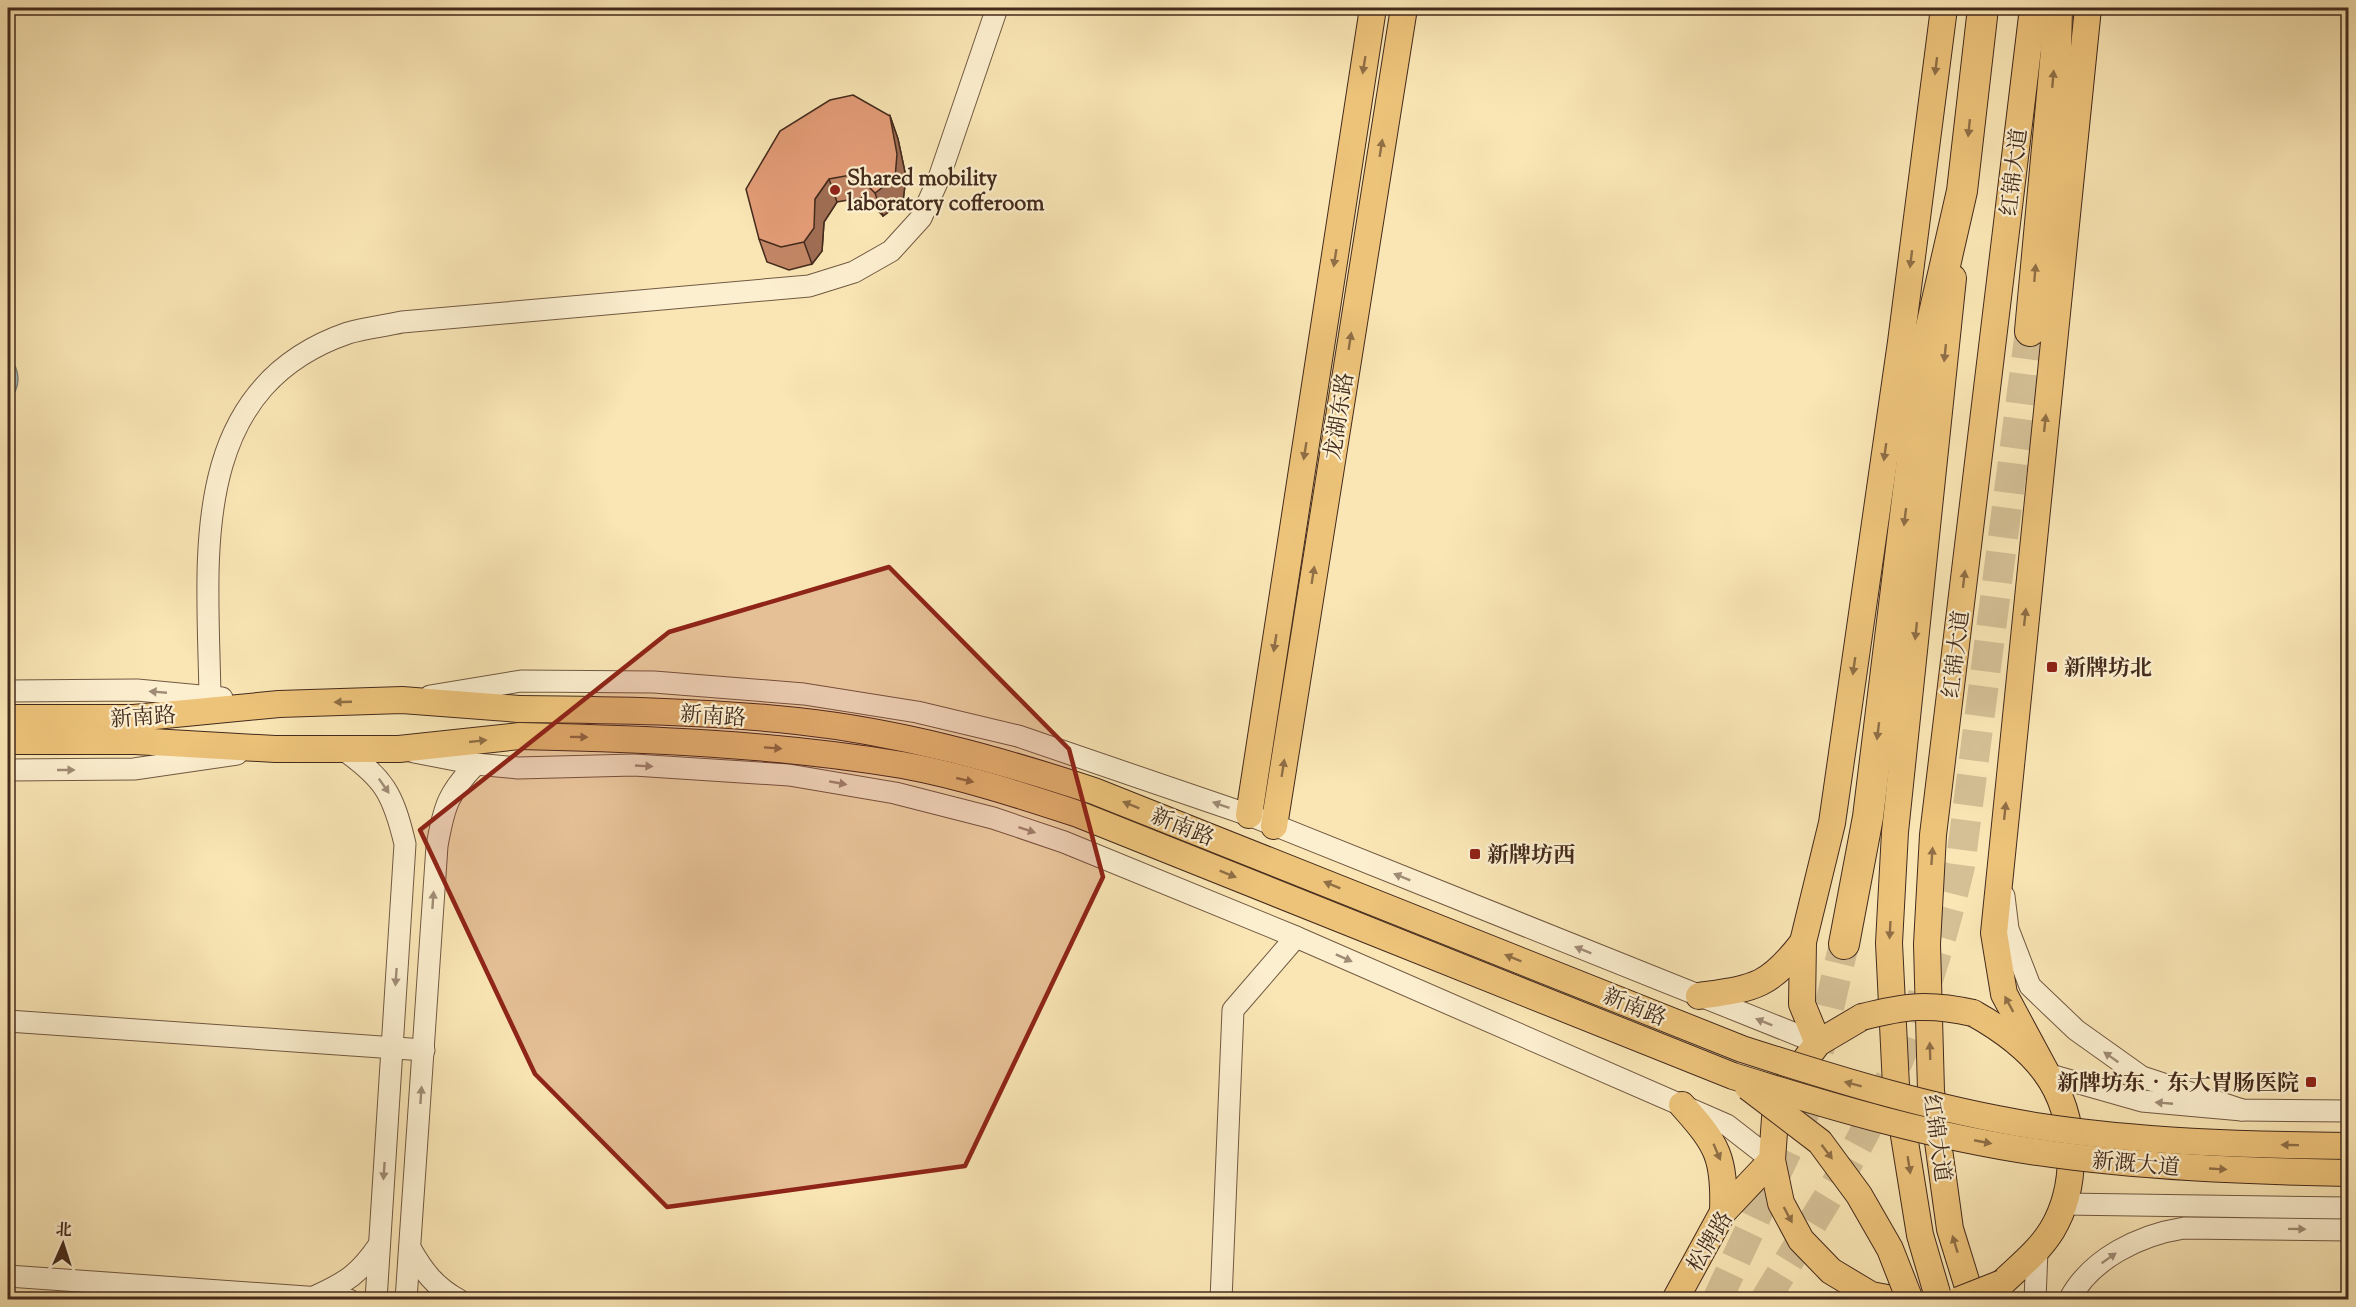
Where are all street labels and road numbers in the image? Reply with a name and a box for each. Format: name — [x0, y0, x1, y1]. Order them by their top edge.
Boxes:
street label: 红锦大道 — [1995, 127, 2037, 218]
street label: 龙湖东路 — [1318, 371, 1364, 462]
street label: 红锦大道 — [1937, 609, 1979, 700]
street label: 新南路 — [679, 700, 747, 736]
street label: 新南路 — [109, 701, 177, 737]
street label: 新南路 — [1145, 802, 1218, 856]
street label: 新南路 — [1597, 982, 1670, 1036]
street label: 红锦大道 — [1913, 1093, 1957, 1184]
street label: 新溉大道 — [2091, 1146, 2181, 1186]
street label: 松牌路 — [1681, 1206, 1742, 1279]

